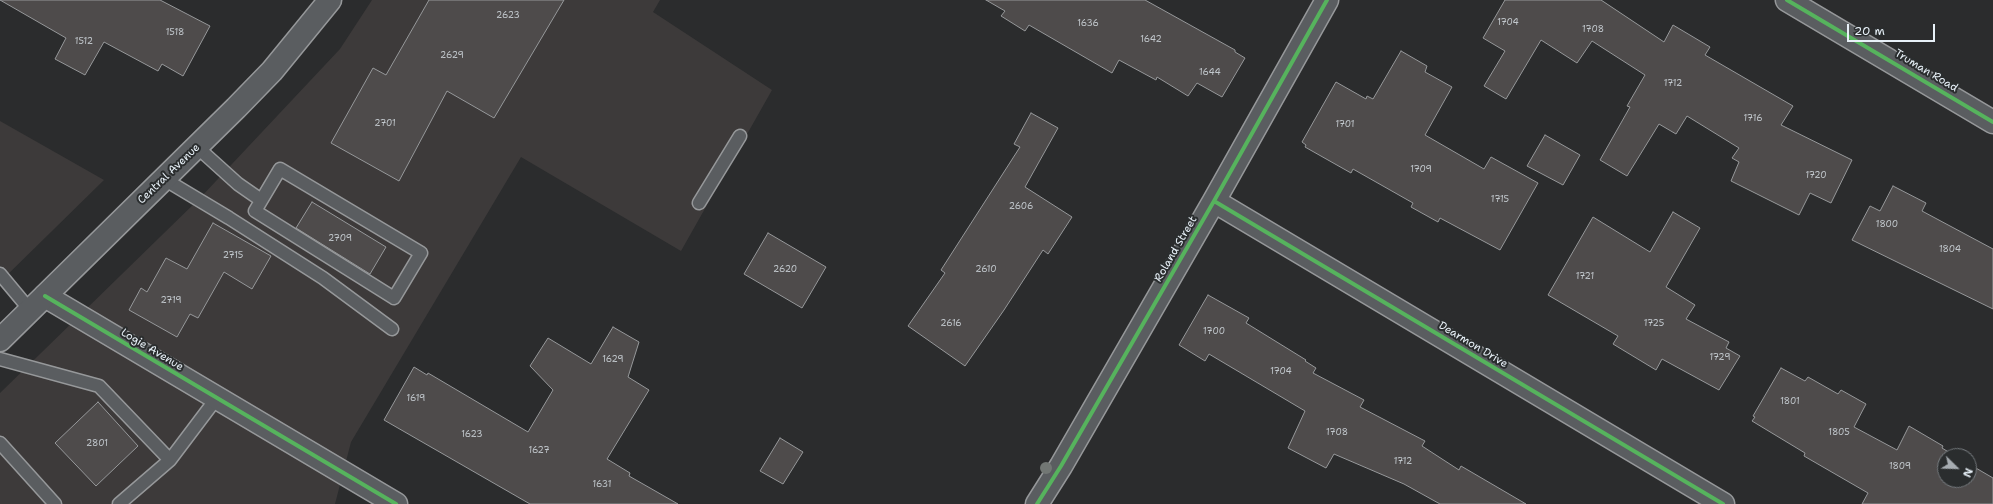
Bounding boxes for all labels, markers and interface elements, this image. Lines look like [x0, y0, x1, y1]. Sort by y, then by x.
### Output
house number: 2623 [496, 11, 520, 21]
scale bar [1849, 16, 1937, 42]
house number: 1704 [1497, 18, 1519, 28]
house number: 1636 [1077, 19, 1099, 29]
text: 20 m [1854, 23, 1885, 39]
house number: 1708 [1582, 25, 1604, 35]
house number: 1518 [166, 28, 184, 38]
house number: 1642 [1140, 35, 1162, 45]
house number: 1512 [75, 37, 93, 47]
street label: Truman Road [1892, 47, 1960, 95]
house number: 2629 [440, 51, 464, 61]
house number: 1644 [1199, 68, 1221, 78]
house number: 1712 [1664, 79, 1682, 89]
house number: 1716 [1744, 114, 1762, 124]
house number: 2701 [374, 119, 396, 129]
house number: 1701 [1335, 120, 1355, 130]
street label: Central Avenue [135, 141, 203, 207]
house number: 1709 [1410, 165, 1432, 175]
house number: 1720 [1805, 171, 1827, 181]
house number: 1715 [1491, 195, 1509, 205]
house number: 2606 [1009, 202, 1033, 212]
street label: Roland Street [1152, 214, 1200, 284]
house number: 1800 [1876, 220, 1898, 230]
house number: 2709 [328, 234, 352, 244]
house number: 1804 [1939, 245, 1961, 255]
house number: 2715 [223, 251, 243, 261]
house number: 2620 [773, 265, 797, 275]
house number: 2610 [975, 265, 997, 275]
house number: 1721 [1576, 272, 1594, 282]
house number: 2719 [160, 296, 182, 306]
house number: 2616 [940, 319, 962, 329]
street label: Dearmon Drive [1436, 319, 1510, 371]
house number: 1725 [1644, 319, 1664, 329]
street label: Logie Avenue [118, 326, 186, 374]
house number: 1700 [1203, 327, 1225, 337]
house number: 1729 [1710, 353, 1730, 363]
house number: 1629 [602, 355, 624, 365]
house number: 1704 [1270, 367, 1292, 377]
house number: 1619 [407, 394, 425, 404]
house number: 1801 [1780, 397, 1800, 407]
house number: 1708 [1326, 428, 1348, 438]
house number: 1805 [1828, 428, 1850, 438]
house number: 1623 [461, 430, 483, 440]
house number: 2801 [86, 439, 108, 449]
house number: 1627 [528, 446, 550, 456]
north arrow [1937, 448, 1977, 488]
house number: 1712 [1394, 457, 1412, 467]
house number: 1809 [1889, 462, 1911, 472]
text: N [1959, 466, 1976, 479]
house number: 1631 [593, 480, 611, 490]

